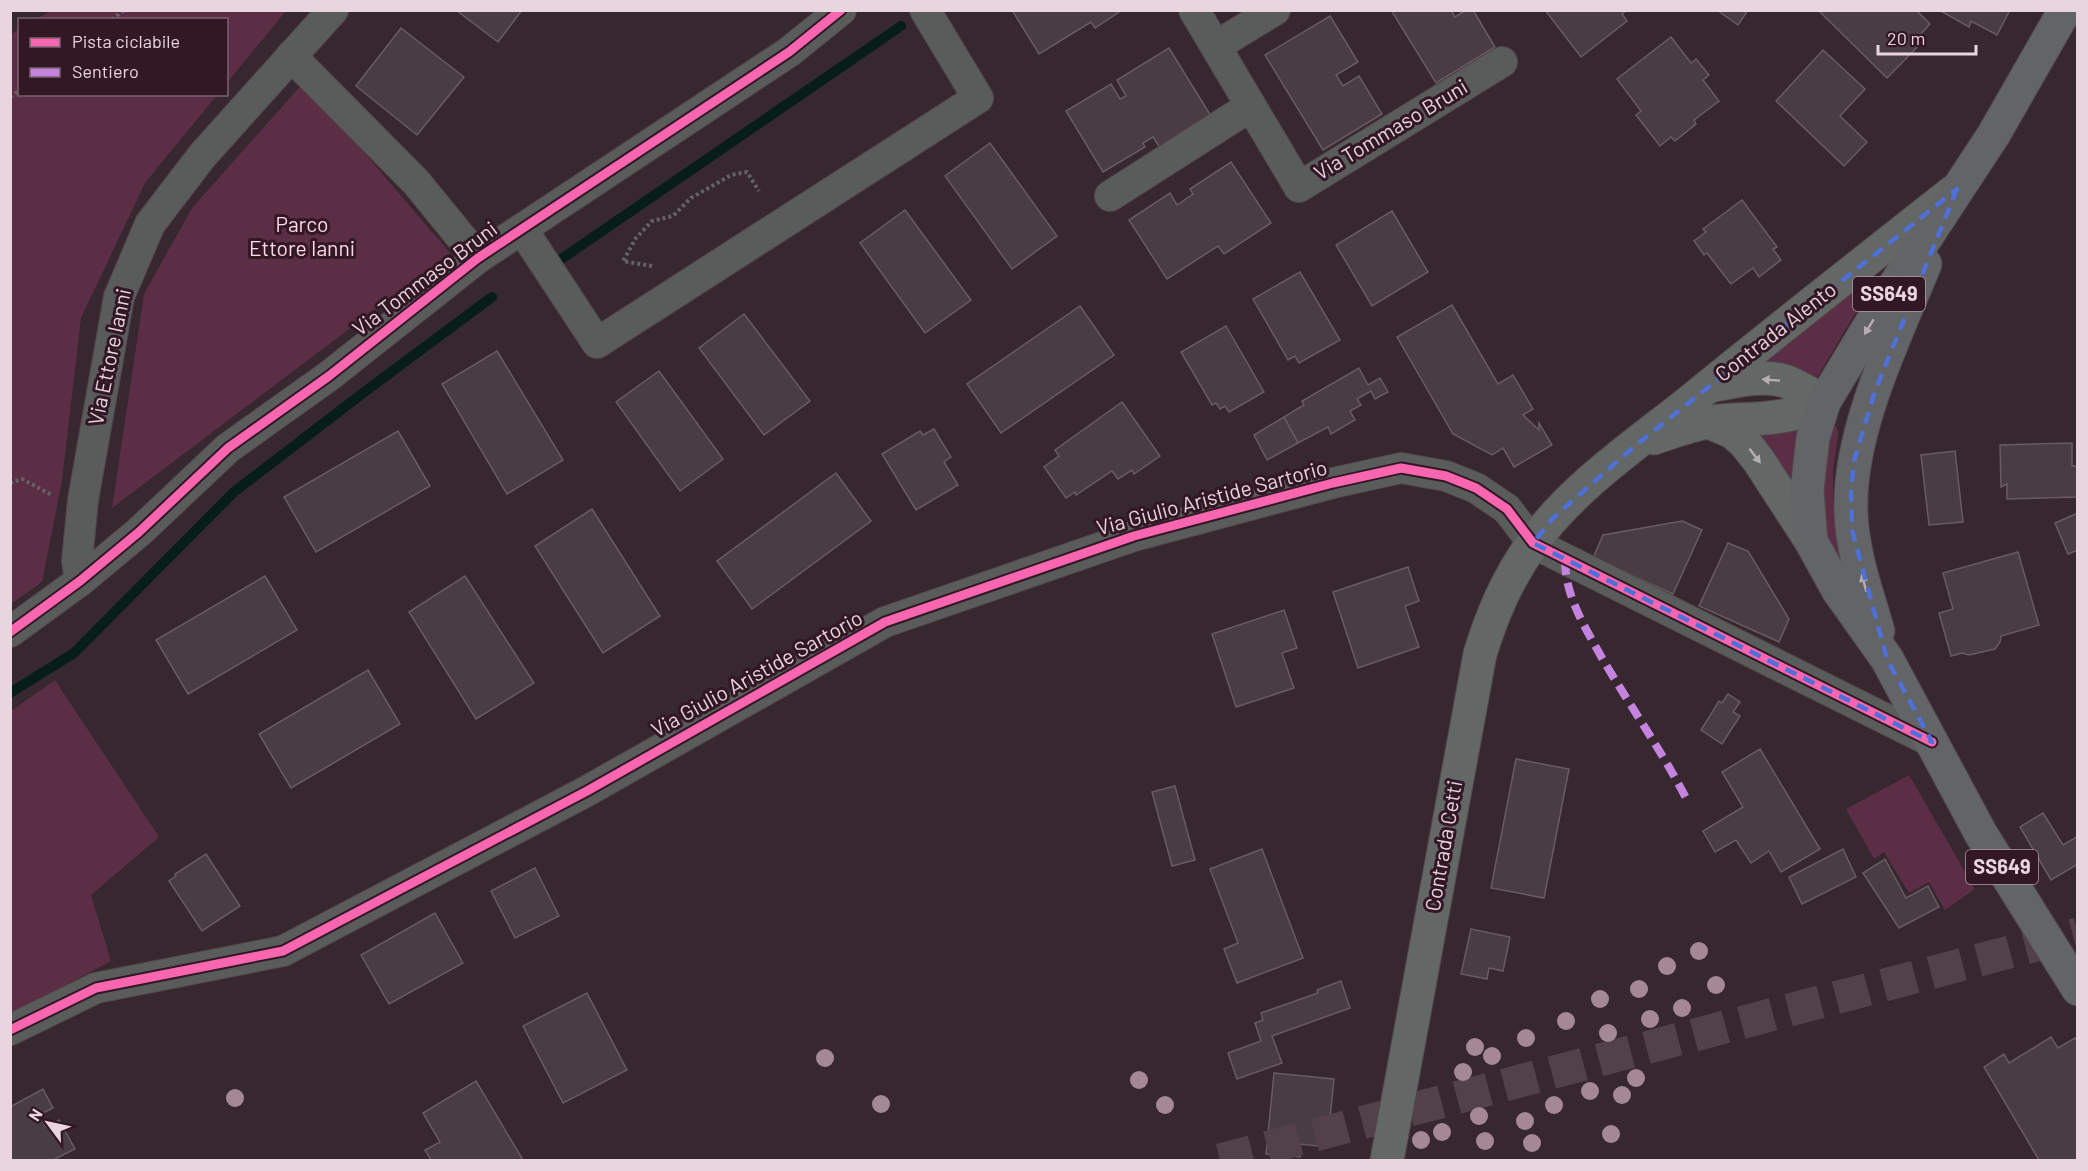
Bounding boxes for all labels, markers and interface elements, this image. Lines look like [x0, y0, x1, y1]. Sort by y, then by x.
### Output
legend [18, 18, 228, 96]
scale bar [1878, 18, 1976, 56]
text: 20 m [1887, 27, 1925, 49]
text: Pista ciclabile [72, 30, 180, 52]
text: Sentiero [72, 60, 139, 82]
street label: Via Tommaso Bruni [1309, 73, 1471, 184]
park label: Parco Ettore Ianni [249, 211, 355, 260]
street label: Via Tommaso Bruni [347, 215, 501, 340]
street label: Contrada Alento [1710, 276, 1841, 386]
road number: SS649 [1853, 277, 1925, 311]
street label: Via Ettore Ianni [82, 286, 135, 427]
one-way arrow [1864, 319, 1874, 336]
one-way arrow [1761, 375, 1780, 385]
one-way arrow [1749, 448, 1761, 464]
street label: Via Giulio Aristide Sartorio [1094, 454, 1330, 539]
one-way arrow [1859, 574, 1868, 592]
street label: Via Giulio Aristide Sartorio [646, 604, 866, 741]
street label: Contrada Cetti [1419, 778, 1466, 913]
road number: SS649 [1966, 850, 2038, 884]
north arrow [18, 1093, 78, 1153]
text: N [24, 1105, 46, 1124]

